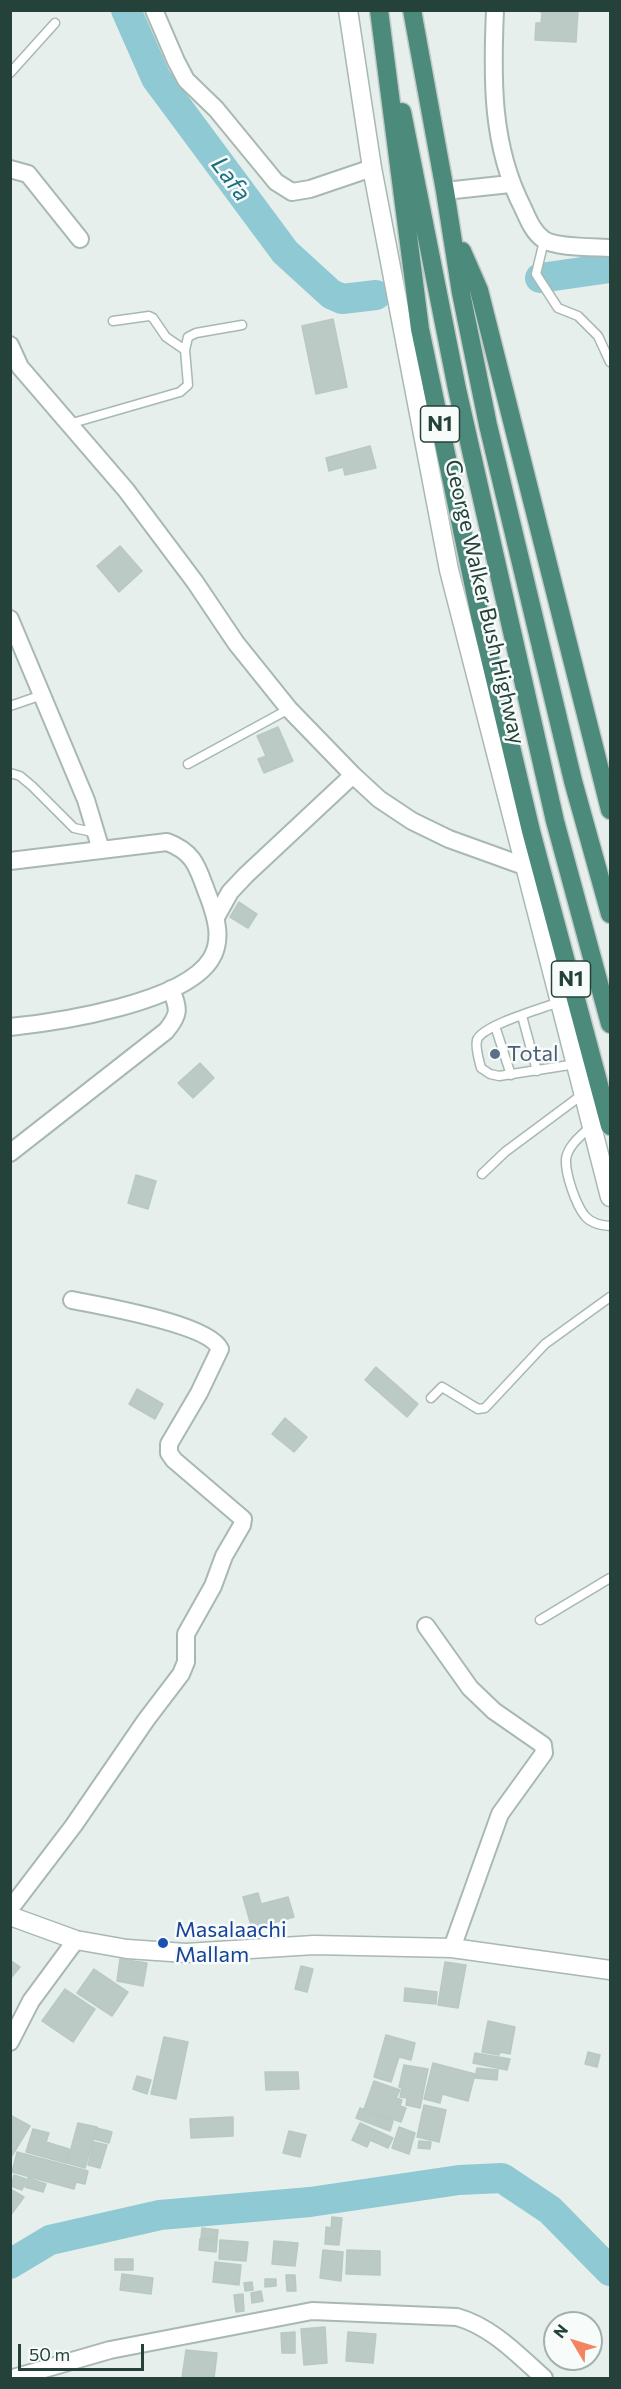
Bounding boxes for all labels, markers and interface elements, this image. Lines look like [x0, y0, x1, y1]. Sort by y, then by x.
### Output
water label: Lafa [205, 151, 257, 207]
road number: N1 [420, 406, 460, 442]
street label: George Walker Bush Highway [439, 457, 531, 747]
road number: N1 [552, 961, 590, 997]
place label: Total [507, 1041, 559, 1067]
marker: Total [488, 1047, 502, 1061]
place label: Masalaachi Mallam [175, 1917, 287, 1969]
marker: Masalaachi Mallam [156, 1936, 170, 1950]
north arrow [543, 2311, 603, 2371]
text: N [549, 2320, 571, 2341]
scale bar [21, 2332, 147, 2370]
text: 50 m [29, 2343, 70, 2365]

